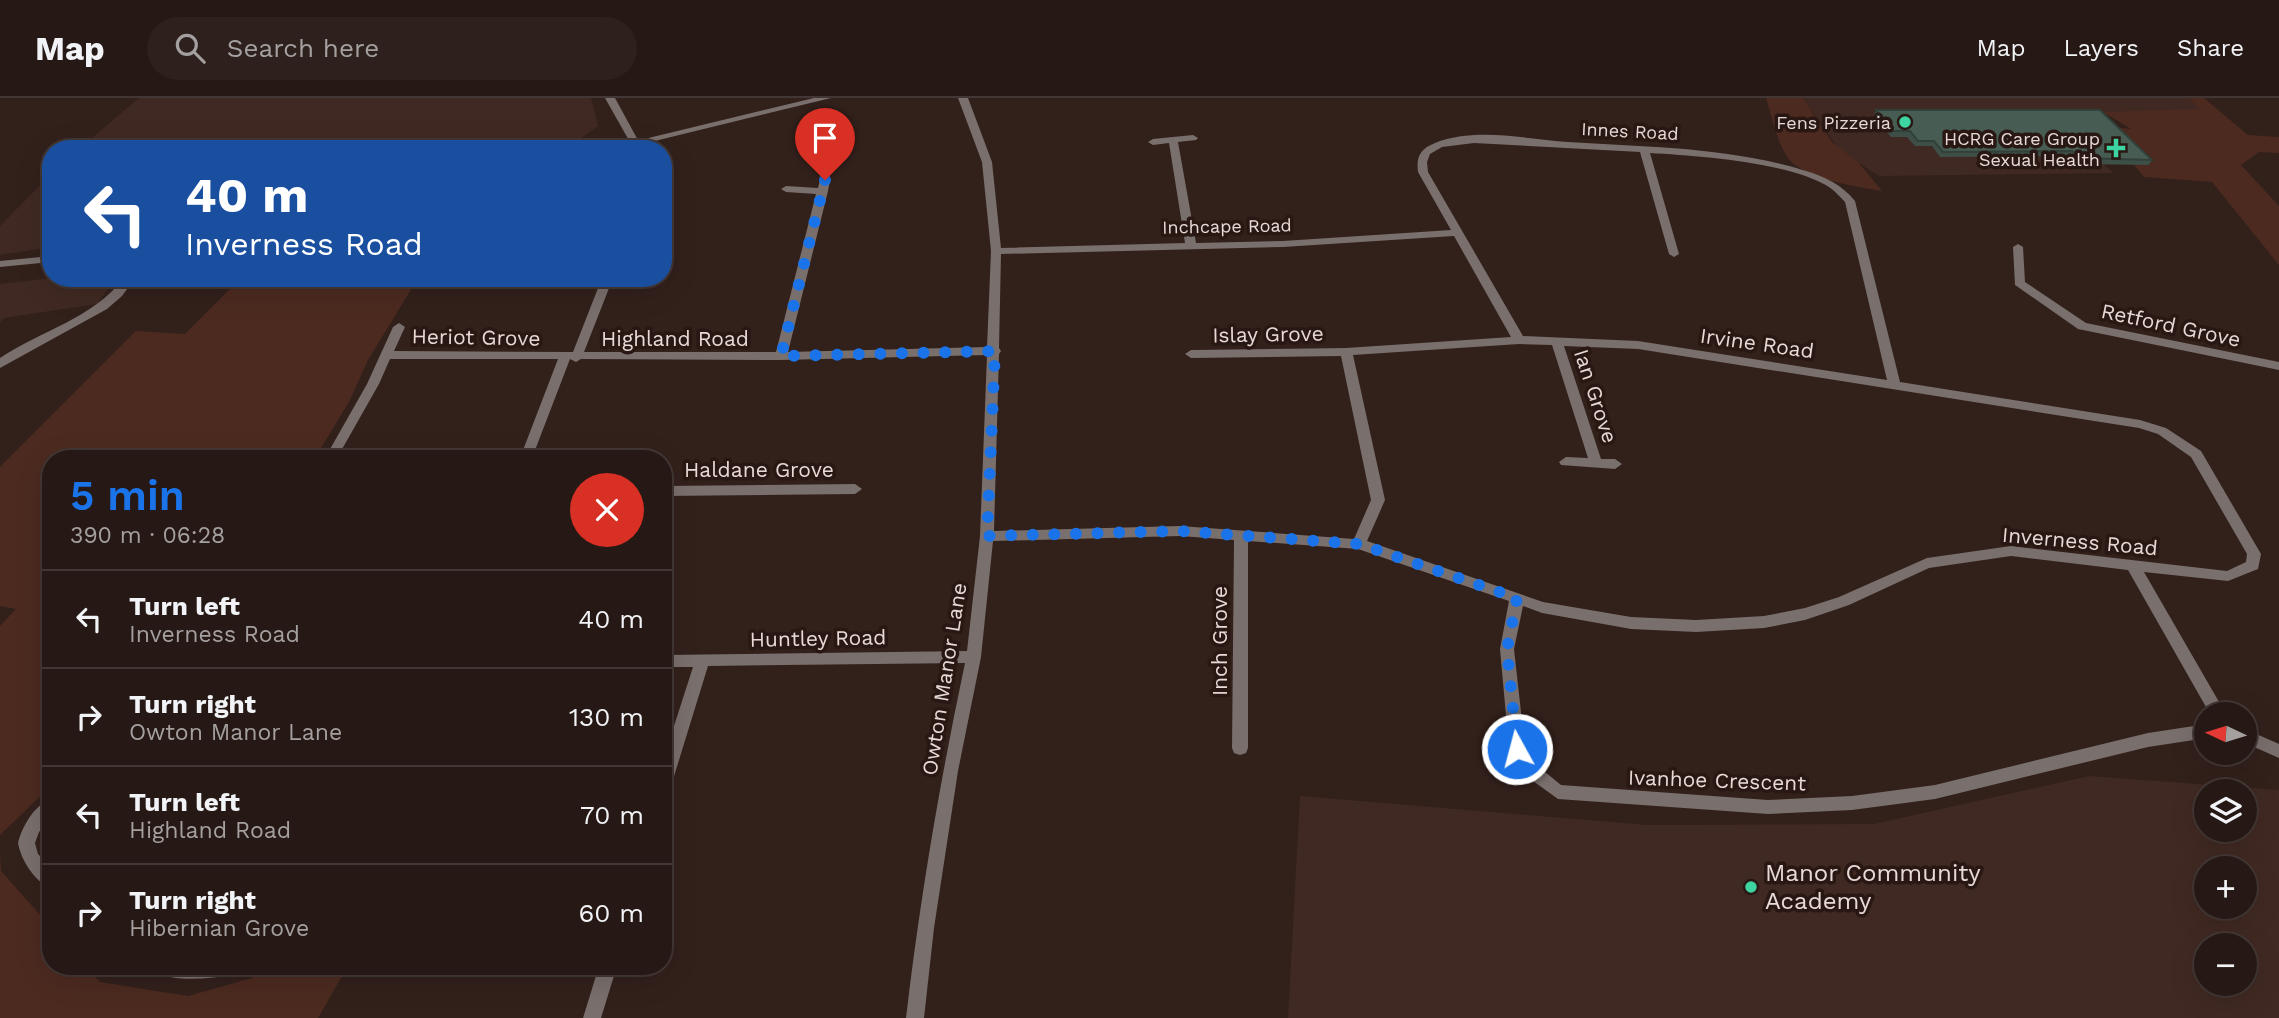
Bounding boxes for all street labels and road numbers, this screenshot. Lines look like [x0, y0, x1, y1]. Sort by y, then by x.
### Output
street label: Innes Road [1581, 118, 1679, 144]
street label: Inchcape Road [1162, 214, 1292, 238]
street label: Retford Grove [2099, 298, 2243, 352]
street label: Islay Grove [1212, 321, 1324, 347]
street label: Heriot Grove [411, 323, 541, 351]
street label: Irvine Road [1698, 323, 1816, 363]
street label: Highland Road [601, 326, 749, 351]
street label: Ian Grove [1569, 346, 1623, 446]
street label: Haldane Grove [684, 457, 834, 482]
street label: Inverness Road [2001, 522, 2159, 560]
street label: Owton Manor Lane [916, 581, 972, 777]
street label: Inch Grove [1207, 586, 1232, 696]
street label: Huntley Road [749, 624, 887, 652]
street label: Ivanhoe Crescent [1628, 764, 1807, 796]

